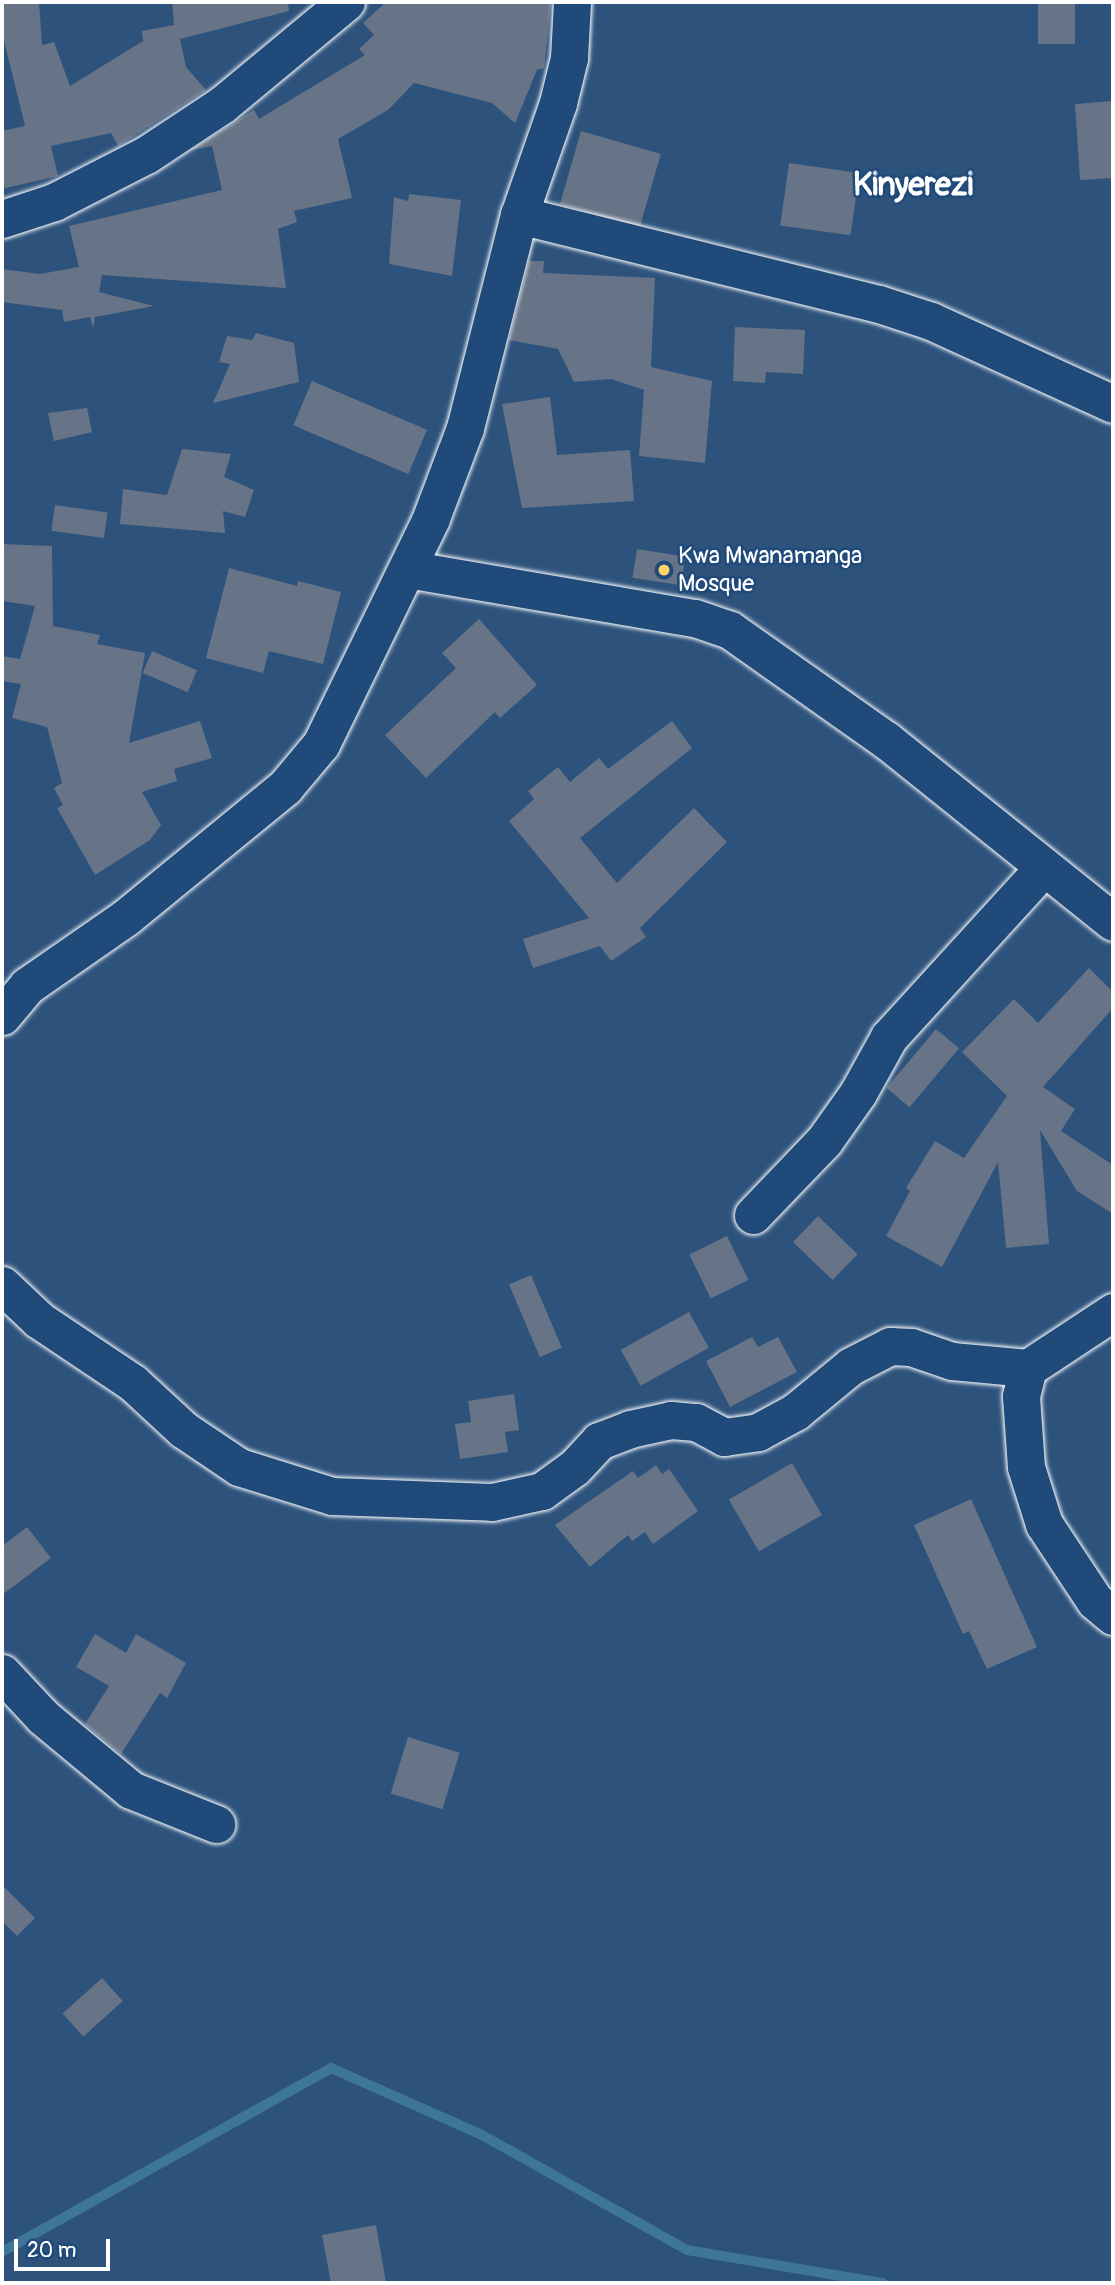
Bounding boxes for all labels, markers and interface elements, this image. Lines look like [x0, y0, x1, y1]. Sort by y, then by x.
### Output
district label: Kinyerezi [853, 166, 973, 204]
place label: Kwa Mwanamanga Mosque [678, 542, 862, 598]
marker: Kwa Mwanamanga Mosque [656, 562, 672, 578]
scale bar [18, 2226, 114, 2270]
text: 20 m [27, 2237, 76, 2264]

